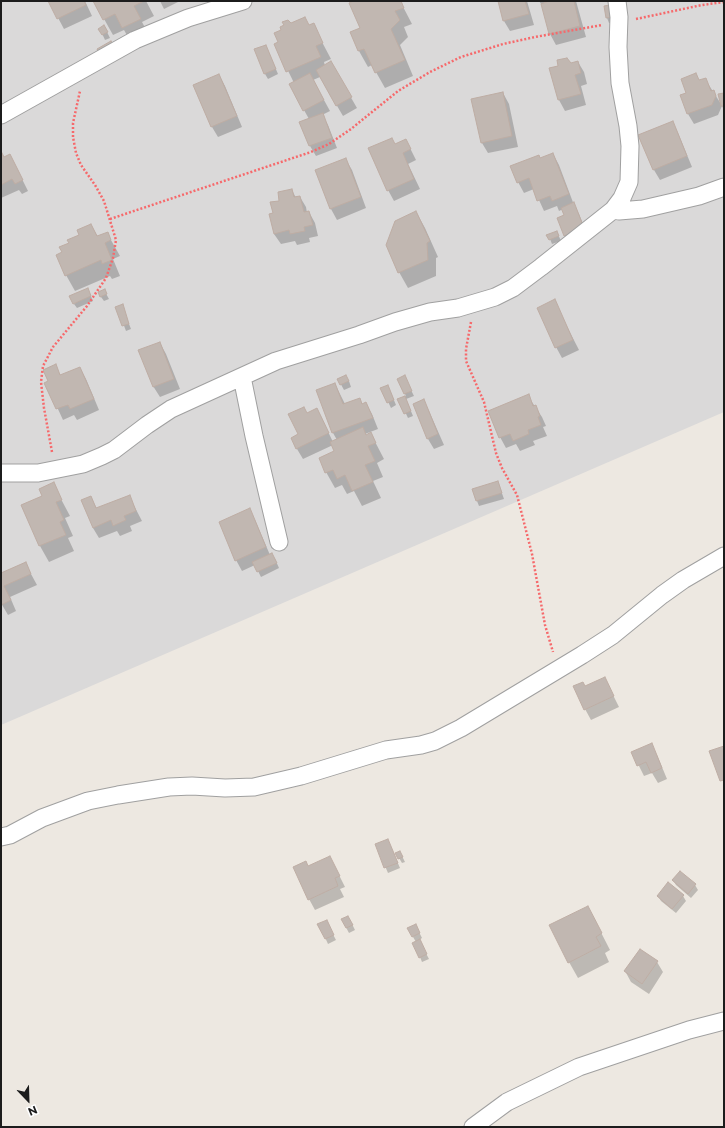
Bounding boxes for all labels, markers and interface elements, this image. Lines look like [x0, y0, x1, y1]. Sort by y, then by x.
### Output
north arrow [8, 1080, 48, 1120]
text: N [26, 1103, 40, 1119]

